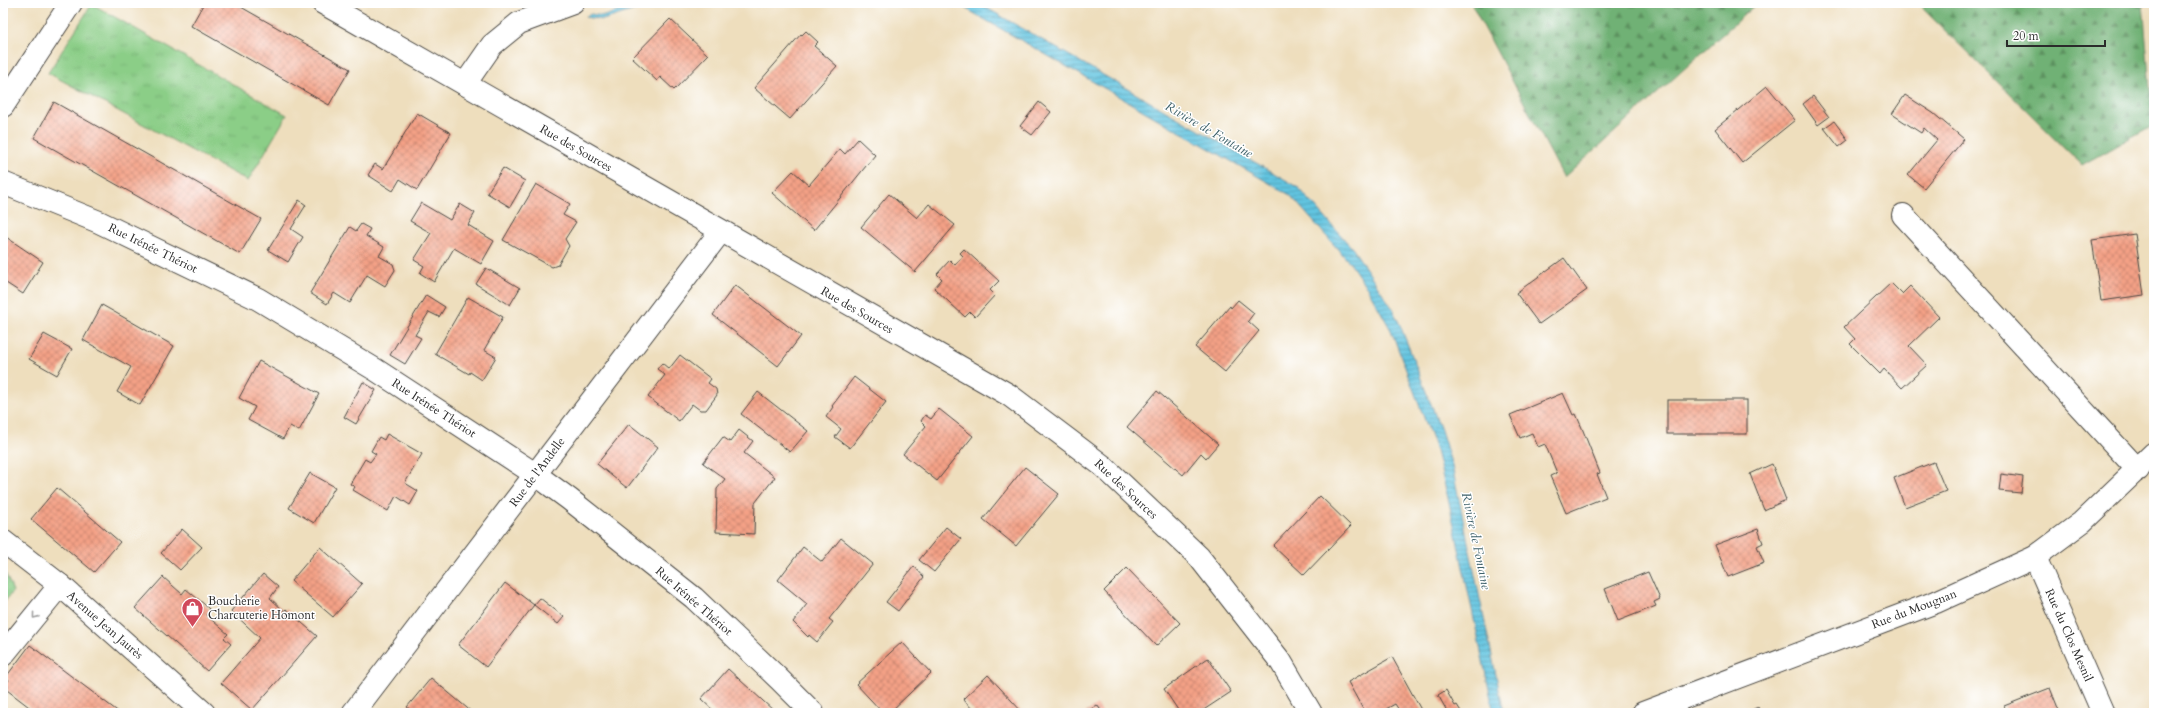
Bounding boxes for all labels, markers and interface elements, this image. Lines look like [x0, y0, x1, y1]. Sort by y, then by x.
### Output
scale bar [2007, 22, 2105, 48]
text: 20 m [2013, 28, 2040, 44]
water label: Rivière de Fontaine [1162, 98, 1257, 163]
street label: Rue des Sources [537, 121, 615, 175]
street label: Rue Irénée Thériot [106, 219, 200, 277]
street label: Rue des Sources [818, 283, 896, 337]
street label: Rue Irénée Thériot [389, 375, 479, 441]
street label: Rue de l'Andelle [506, 434, 568, 510]
street label: Rue des Sources [1091, 456, 1161, 522]
water label: Rivière de Fontaine [1457, 491, 1495, 592]
street label: Rue Irénée Thériot [652, 563, 736, 639]
street label: Rue du Mougnan [1869, 585, 1959, 633]
street label: Rue du Clos Mesnil [2041, 586, 2097, 684]
street label: Avenue Jean Jaurès [63, 587, 147, 663]
place label: Boucherie Charcuterie Homont [208, 593, 315, 623]
shop icon: Boucherie Charcuterie Homont [180, 595, 206, 628]
one-way arrow [32, 611, 39, 618]

